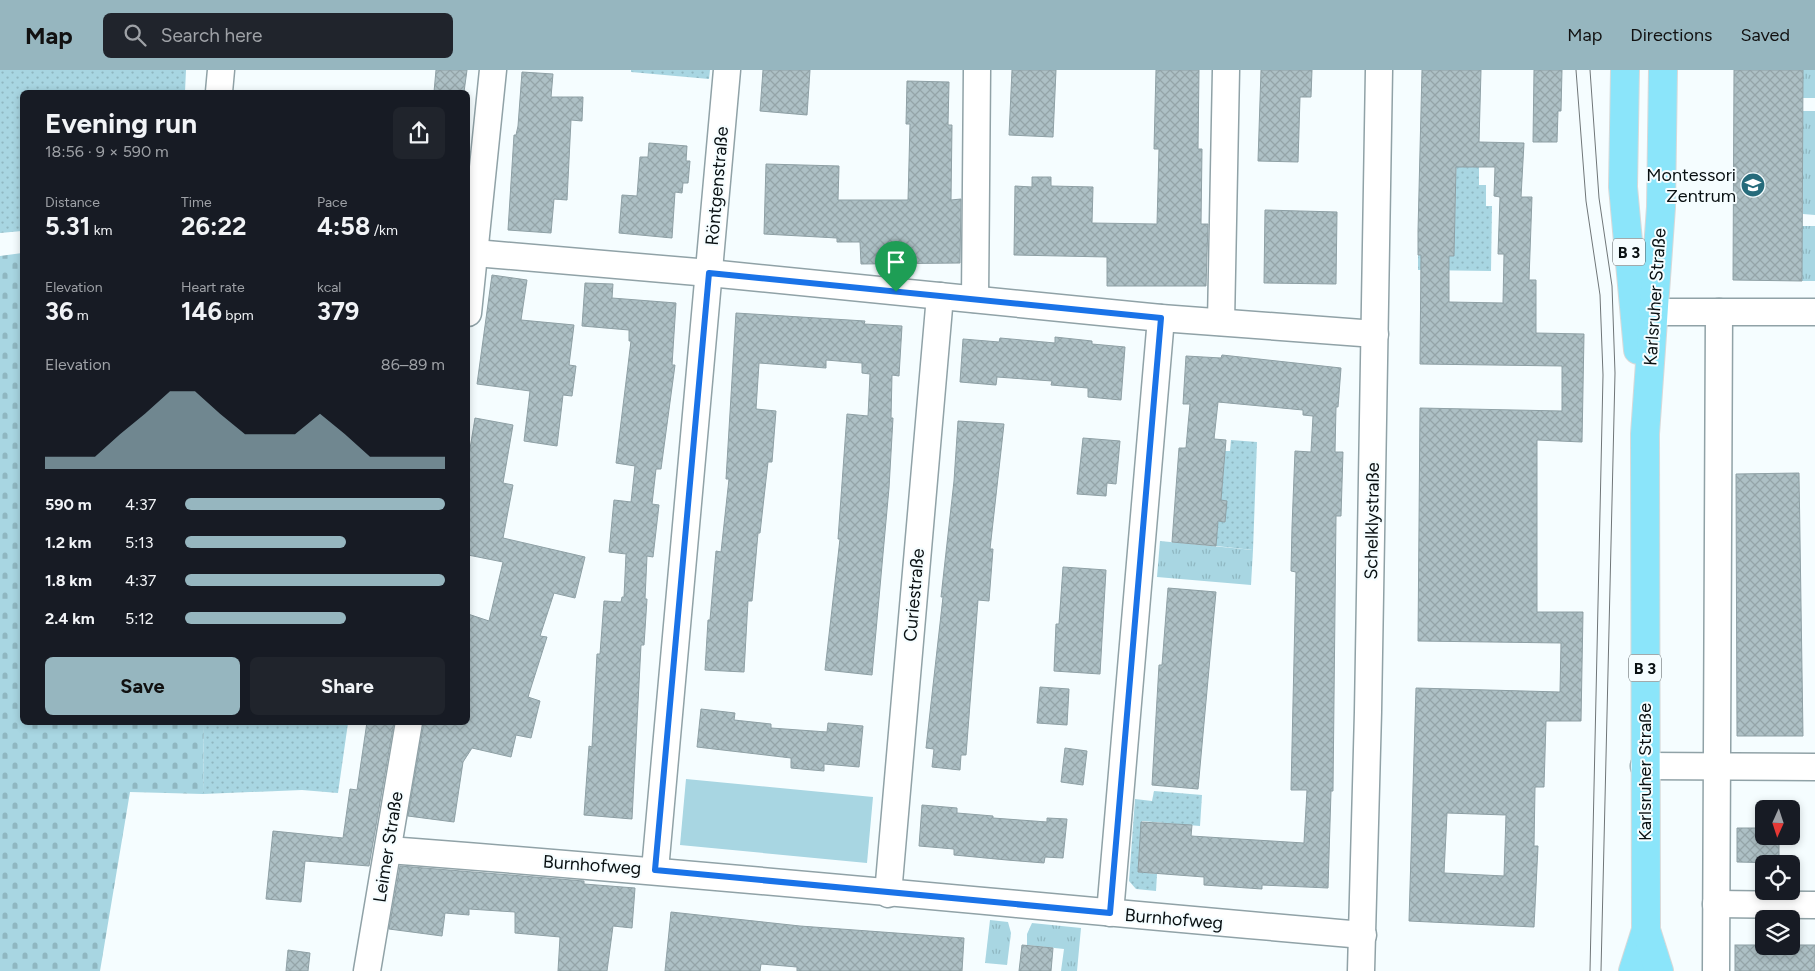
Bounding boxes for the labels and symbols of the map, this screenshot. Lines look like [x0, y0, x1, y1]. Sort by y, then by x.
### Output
street label: Röntgenstraße [701, 125, 733, 246]
place label: Montessori Zentrum [1646, 164, 1736, 207]
school or university icon: Montessori Zentrum [1740, 172, 1766, 198]
street label: Karlsruher Straße [1639, 227, 1671, 367]
road number: B 3 [1613, 238, 1645, 266]
pin [875, 241, 917, 292]
street label: Schelklystraße [1360, 462, 1384, 580]
street label: Curiestraße [899, 547, 929, 643]
road number: B 3 [1629, 654, 1661, 682]
street label: Karlsruher Straße [1634, 703, 1656, 841]
street label: Leimer Straße [368, 790, 408, 904]
north arrow [1755, 800, 1800, 845]
street label: Burnhofweg [542, 851, 642, 879]
street label: Burnhofweg [1124, 904, 1224, 934]

